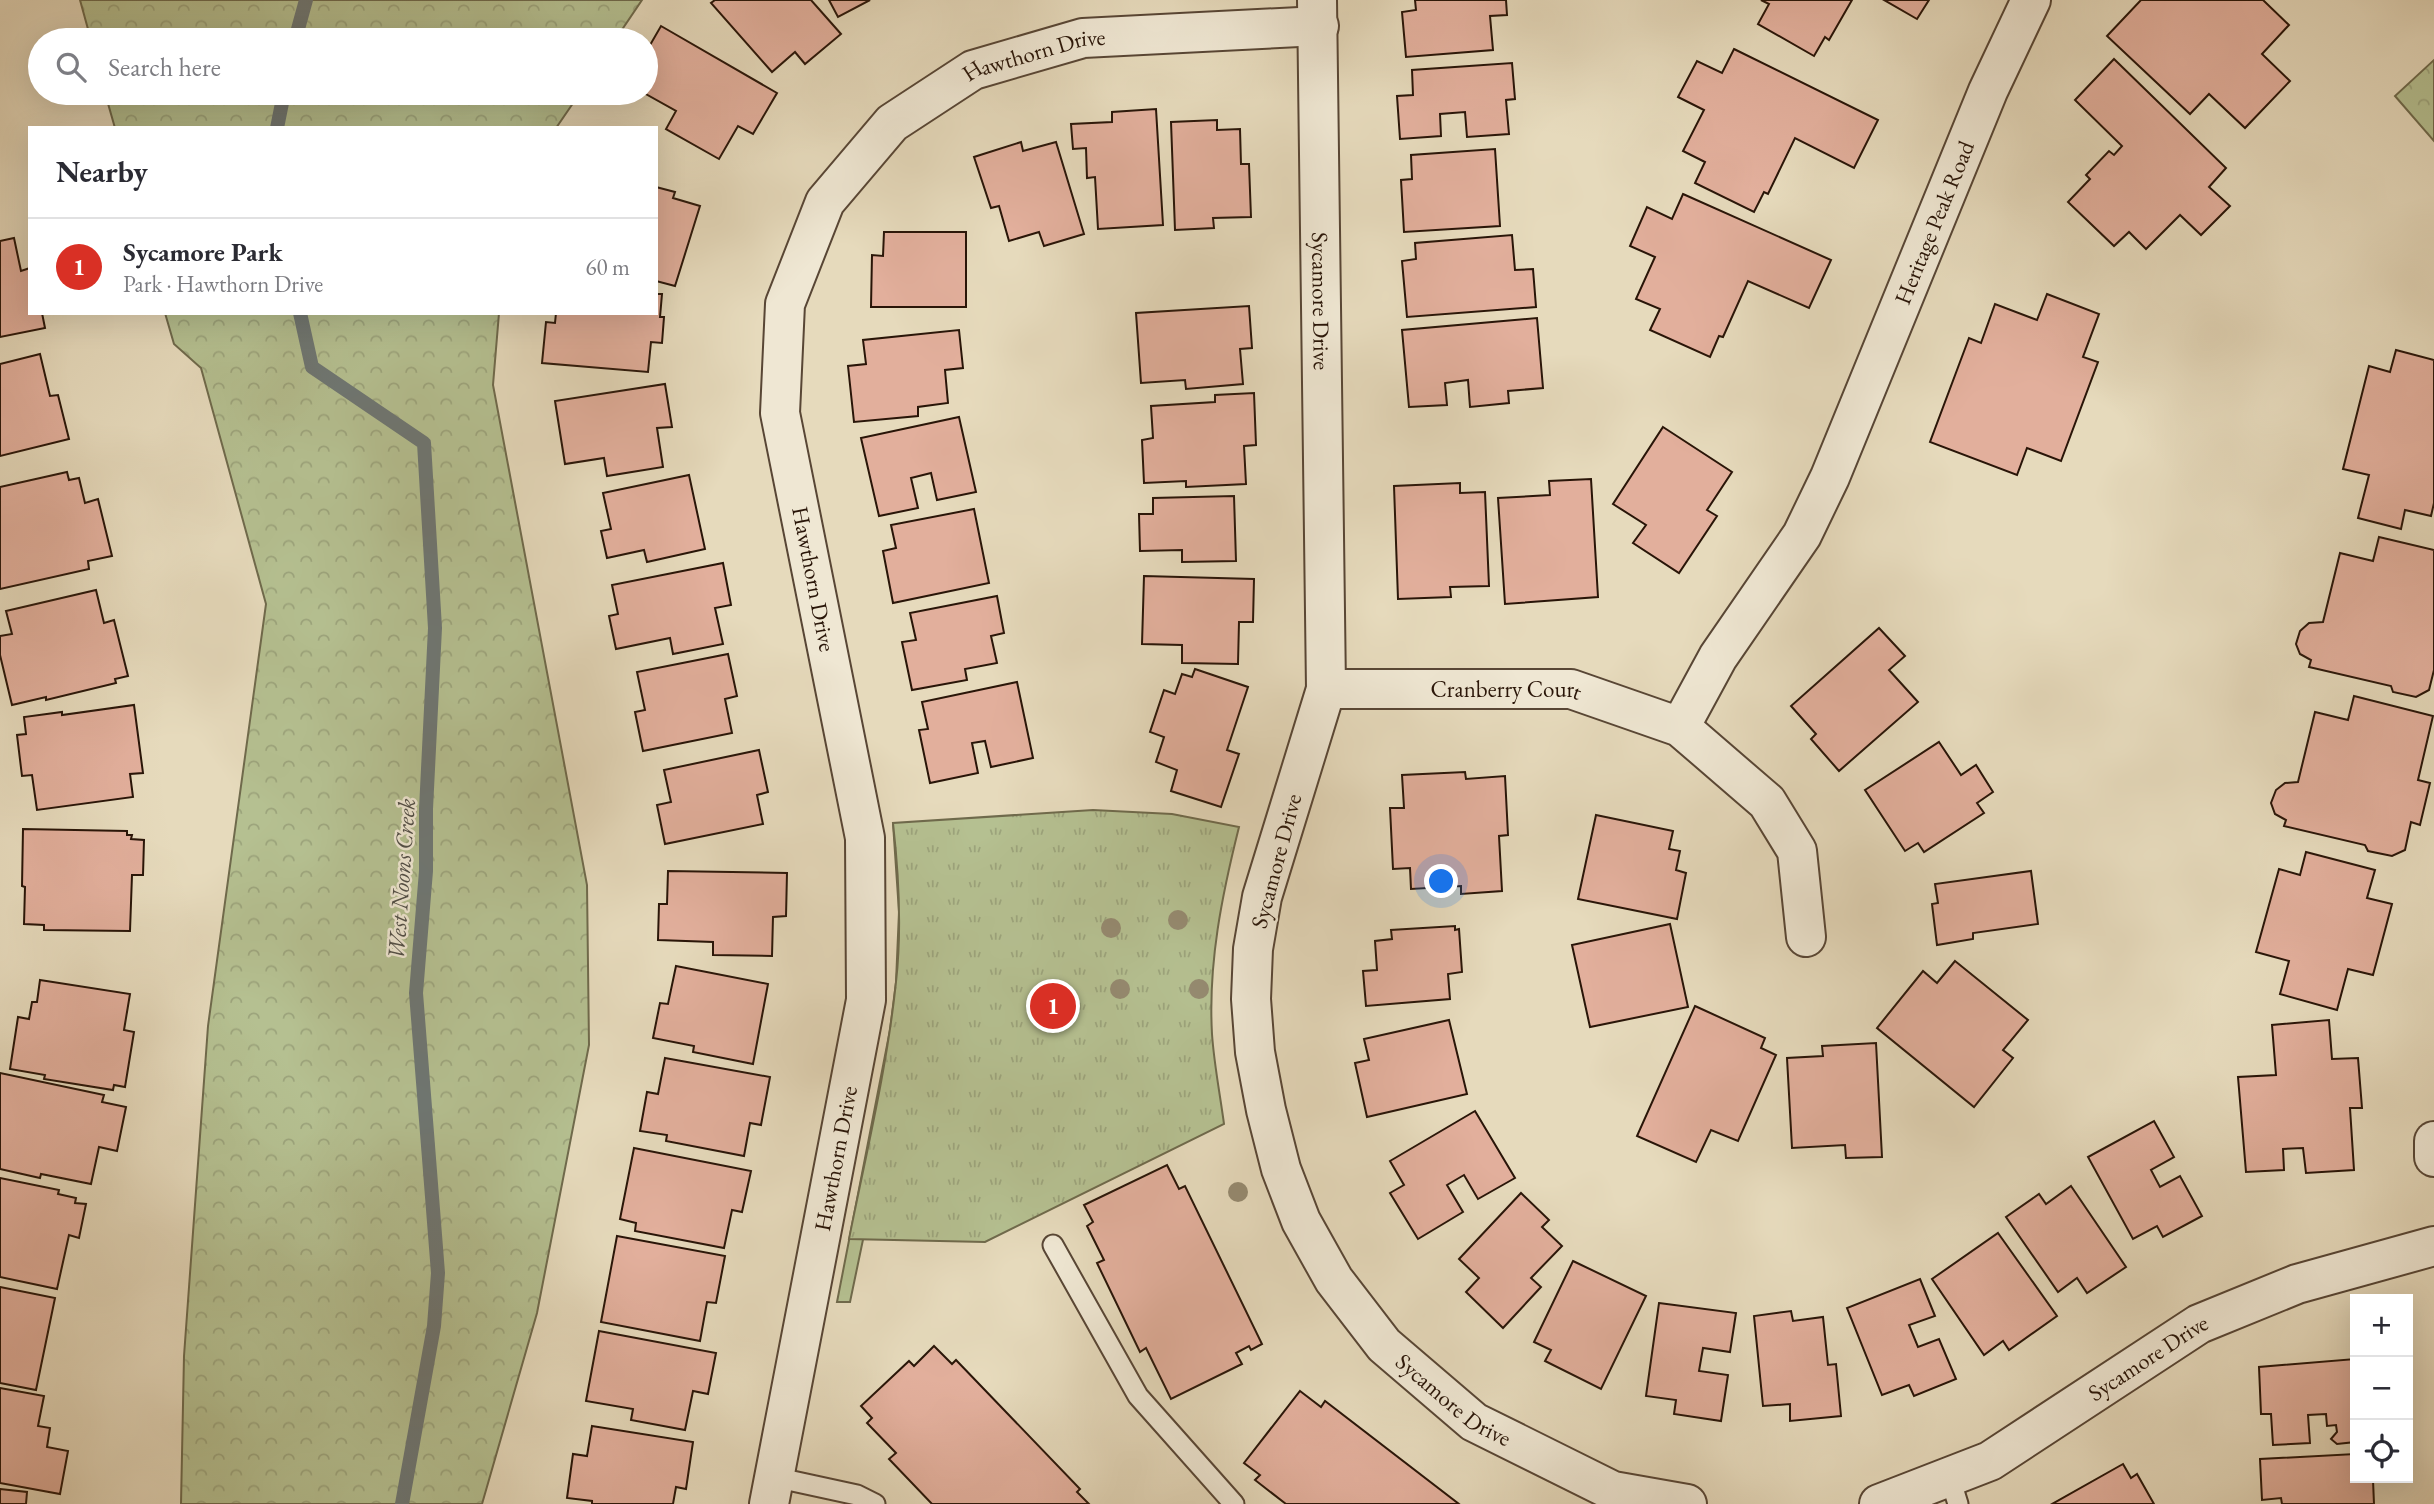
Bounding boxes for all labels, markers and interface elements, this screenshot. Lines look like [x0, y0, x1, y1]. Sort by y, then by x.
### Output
street label: Hawthorn Drive [956, 22, 1106, 88]
search box [28, 28, 658, 105]
icon: search [52, 48, 90, 86]
text: Search here [108, 50, 221, 84]
street label: Heritage Peak Road [1887, 136, 1981, 309]
text: Nearby [56, 152, 148, 191]
street label: Sycamore Drive [1305, 232, 1337, 370]
text: Sycamore Park [123, 235, 283, 269]
text: 1 [73, 252, 85, 282]
text: 60 m [585, 252, 630, 282]
text: Park · Hawthorn Drive [123, 269, 323, 299]
street label: Hawthorn Drive [785, 504, 843, 654]
street label: Cranberry Court [1430, 674, 1587, 707]
street label: Sycamore Drive [1244, 790, 1308, 932]
water label: West Noons Creek [380, 797, 422, 961]
your location [1424, 864, 1458, 898]
pin: 1 [1030, 980, 1076, 1032]
street label: Hawthorn Drive [807, 1083, 864, 1233]
map controls [2350, 1294, 2413, 1483]
button: + [2350, 1294, 2413, 1357]
street label: Sycamore Drive [2082, 1307, 2212, 1408]
street label: Sycamore Drive [1389, 1347, 1516, 1453]
button: − [2350, 1357, 2413, 1420]
button: locate [2350, 1420, 2413, 1483]

